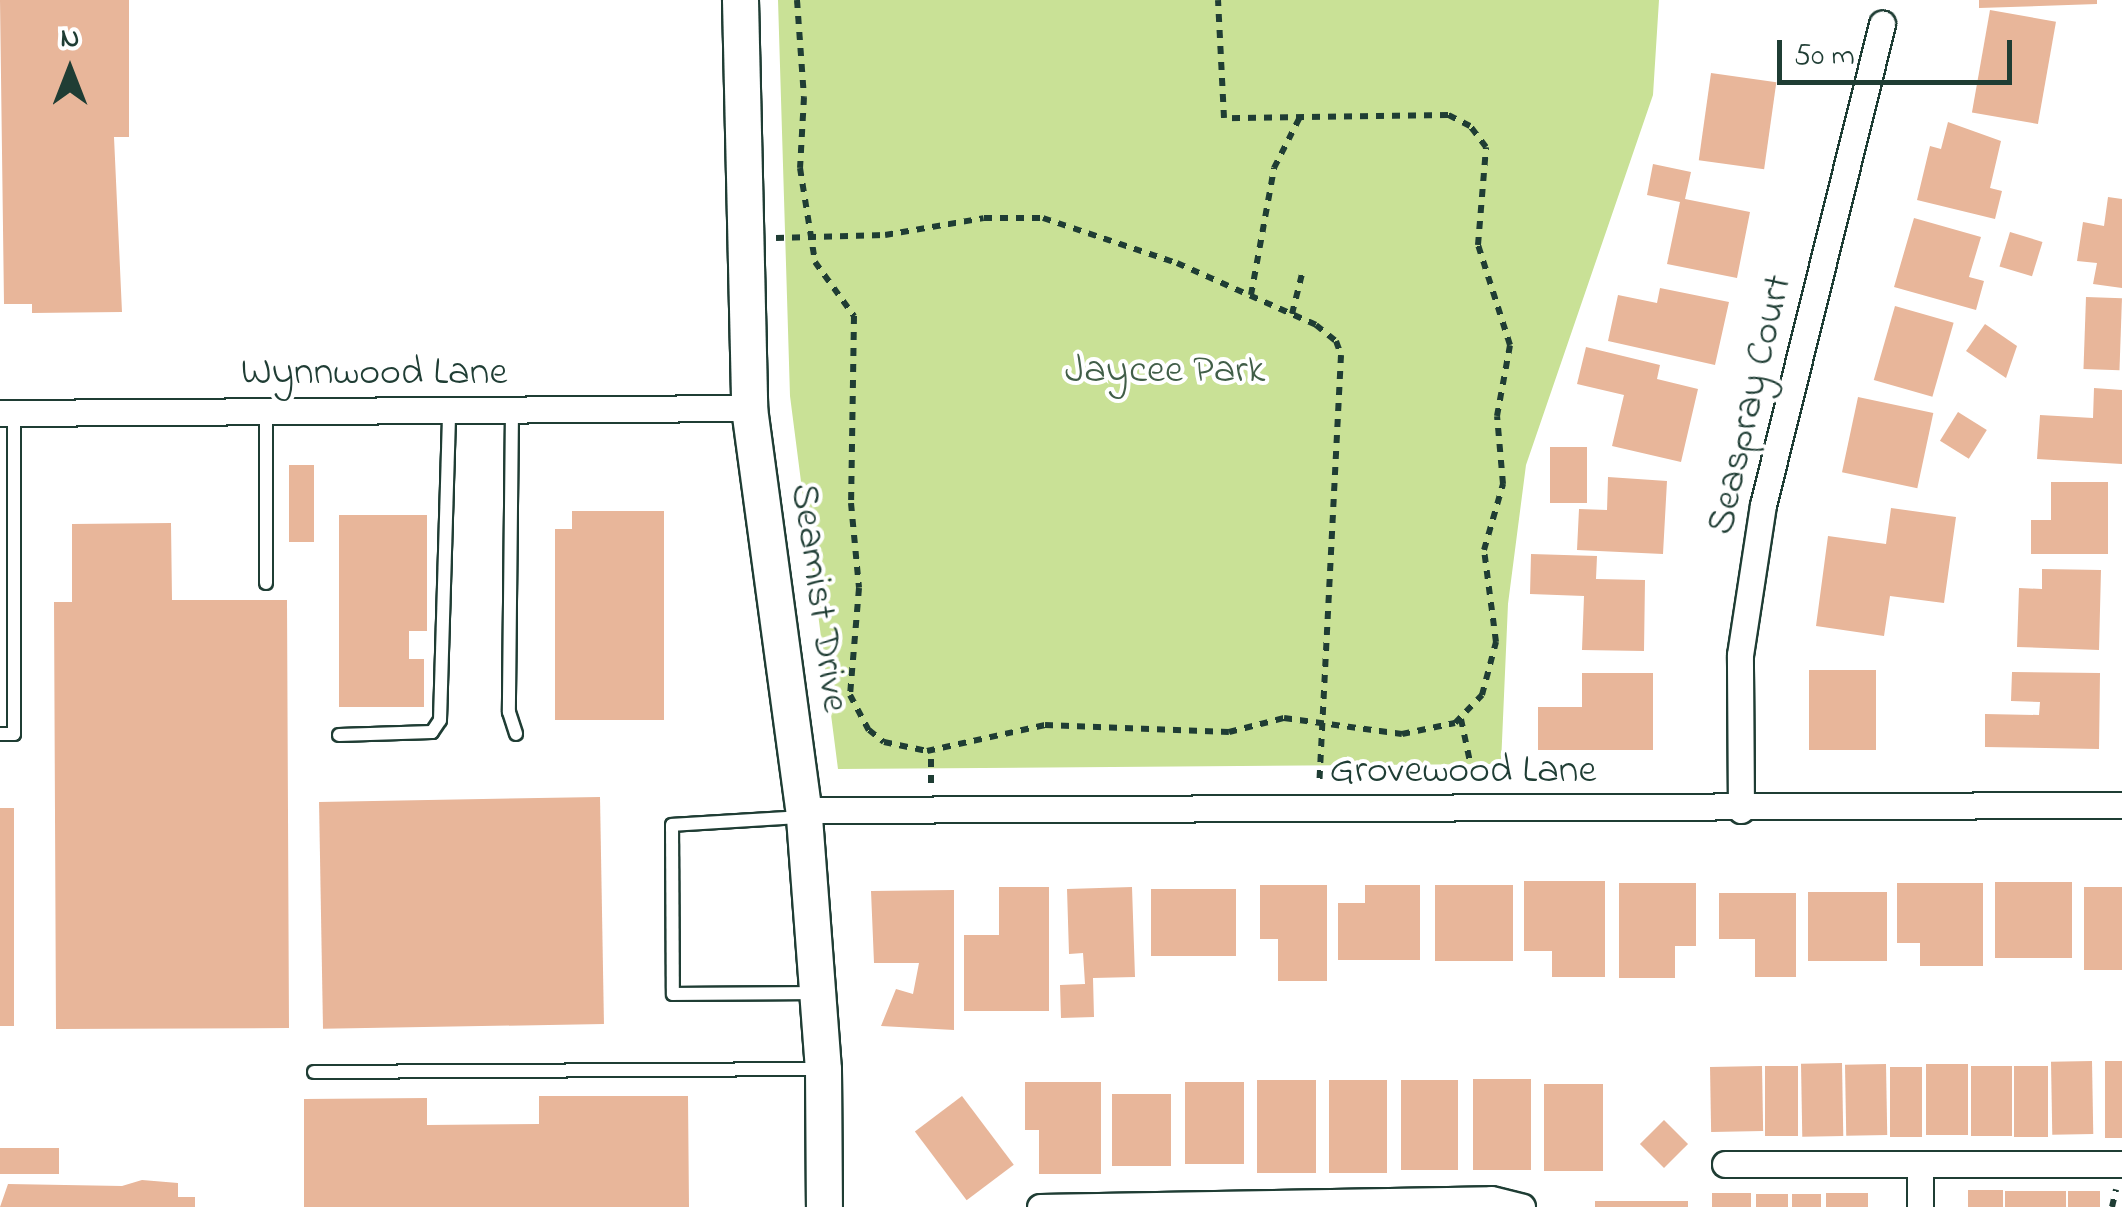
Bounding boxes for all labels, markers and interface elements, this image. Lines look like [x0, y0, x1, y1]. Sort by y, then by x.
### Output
text: N [61, 19, 79, 60]
north arrow [20, 20, 120, 120]
scale bar [1782, 20, 2017, 82]
text: 50 m [1794, 35, 1855, 79]
street label: Seaspray Court [1698, 271, 1804, 539]
park label: Jaycee Park [1065, 348, 1265, 396]
street label: Wynnwood Lane [241, 350, 507, 398]
street label: Seamist Drive [778, 480, 858, 716]
street label: Grovewood Lane [1330, 748, 1596, 796]

